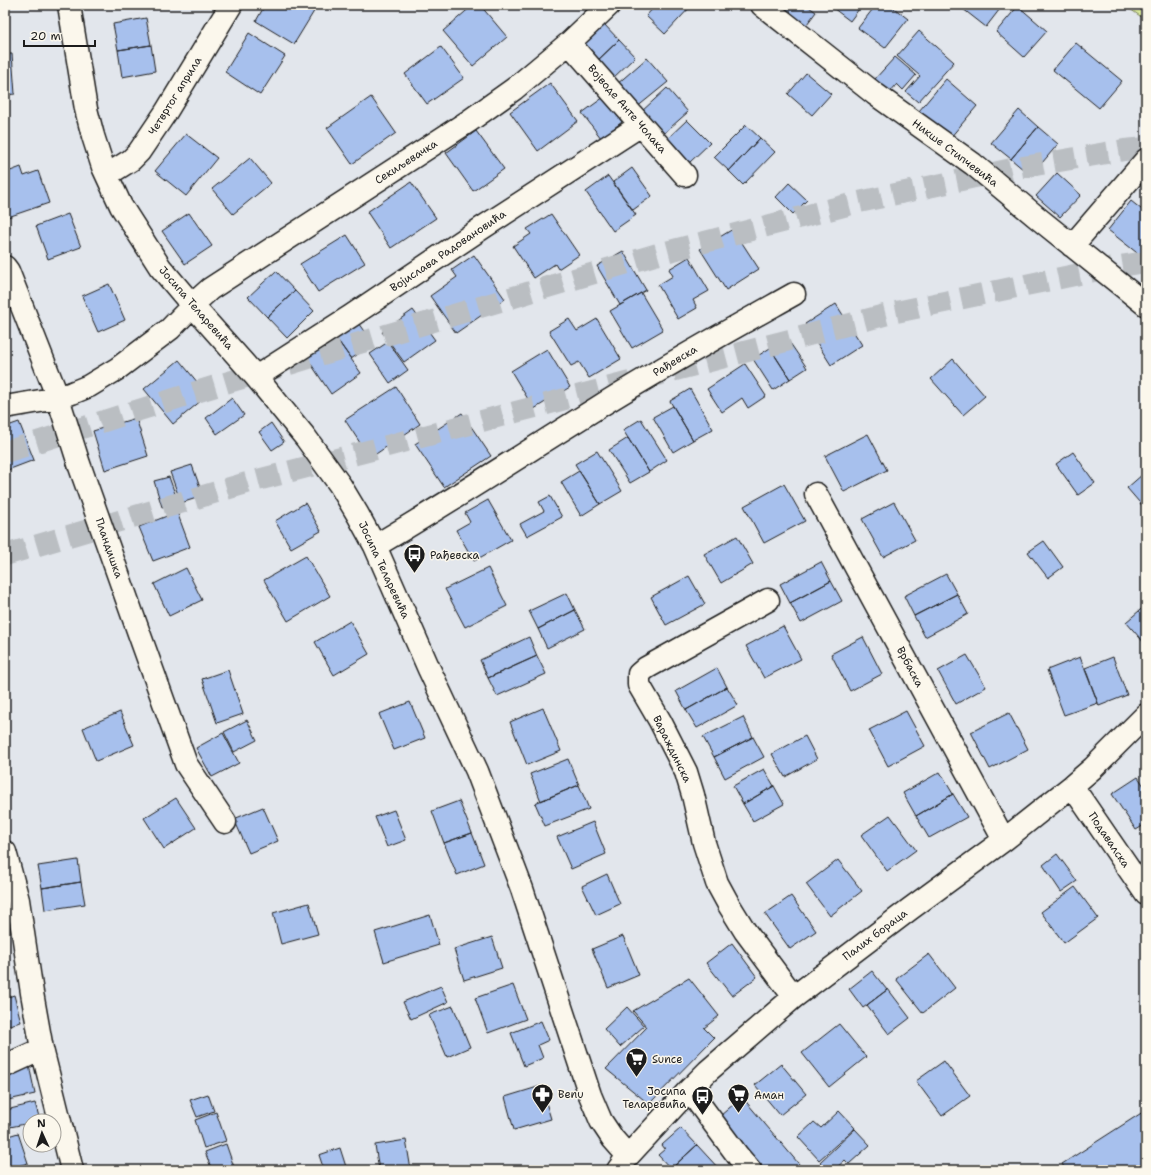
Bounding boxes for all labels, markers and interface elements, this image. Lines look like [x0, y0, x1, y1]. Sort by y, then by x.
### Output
scale bar [24, 22, 95, 48]
text: 20 m [30, 28, 61, 44]
street label: Четвртог априла [145, 54, 205, 138]
street label: Војводе Анте Чолака [584, 61, 670, 157]
street label: Никше Стипчевића [909, 116, 1001, 190]
street label: Секиљевачка [372, 136, 440, 188]
street label: Војислава Радовановића [387, 207, 509, 295]
street label: Јосипа Теларевића [156, 263, 237, 353]
street label: Рађевска [650, 342, 700, 380]
street label: Пландишка [92, 516, 126, 580]
street label: Јосипа Теларевића [355, 519, 413, 621]
bus stop icon: Рађевска [402, 542, 428, 575]
place label: Рађевска [430, 548, 479, 563]
street label: Врбаска [893, 644, 927, 690]
street label: Вараждинска [649, 713, 695, 785]
street label: Подавалска [1085, 809, 1133, 871]
street label: Палих бораца [840, 906, 910, 964]
supermarket icon: Sunce [624, 1046, 650, 1079]
place label: Sunce [652, 1052, 682, 1067]
pharmacy icon: Benu [529, 1081, 555, 1114]
supermarket icon: Аман [725, 1082, 751, 1115]
place label: Јосипа Теларевића [622, 1084, 686, 1112]
bus stop icon: Јосипа Теларевића [689, 1084, 715, 1117]
place label: Benu [558, 1087, 584, 1102]
place label: Аман [754, 1088, 784, 1103]
north arrow [22, 1113, 62, 1153]
text: N [37, 1116, 47, 1131]

